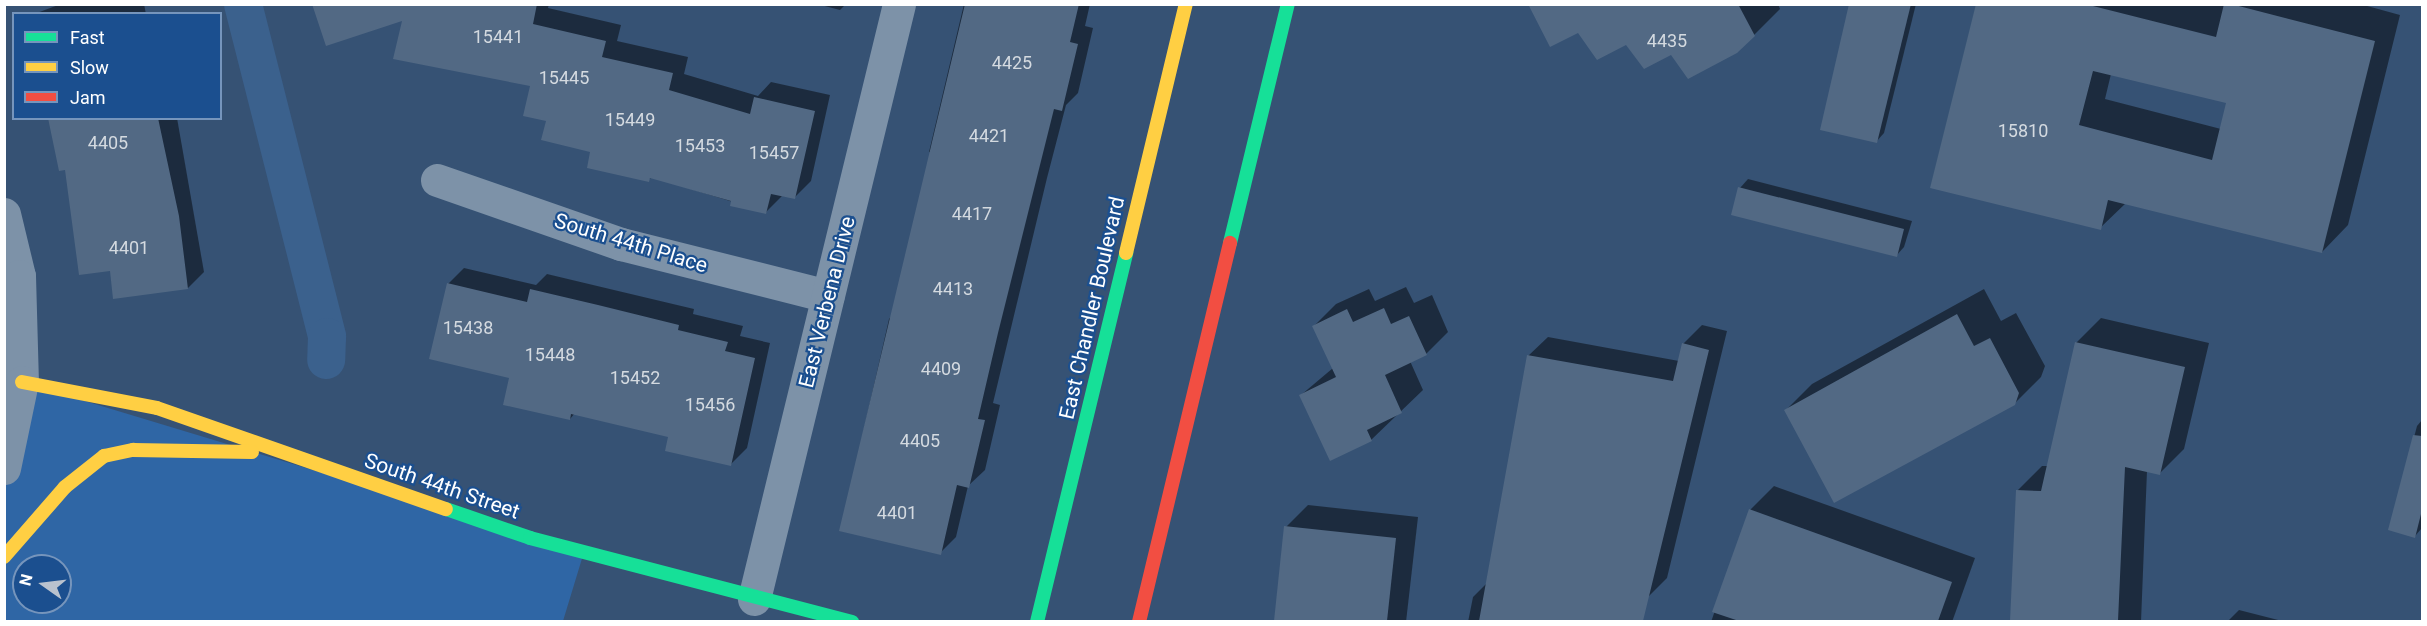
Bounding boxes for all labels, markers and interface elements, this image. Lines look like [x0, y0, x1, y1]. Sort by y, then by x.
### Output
legend [12, 12, 222, 120]
house number: 15441 [473, 26, 523, 48]
text: Fast [70, 27, 105, 48]
house number: 4435 [1647, 30, 1687, 52]
house number: 4425 [992, 52, 1032, 74]
text: Slow [70, 57, 109, 78]
house number: 15445 [539, 67, 589, 89]
text: Jam [70, 87, 106, 108]
house number: 15449 [605, 109, 655, 131]
house number: 15810 [1998, 120, 2048, 142]
house number: 4421 [969, 125, 1009, 147]
house number: 4405 [88, 132, 128, 154]
house number: 15453 [675, 135, 725, 157]
house number: 15457 [749, 142, 799, 164]
street label: East Chandler Boulevard [1054, 194, 1130, 422]
house number: 4417 [952, 203, 992, 225]
street label: South 44th Place [551, 208, 711, 278]
street label: East Verbena Drive [794, 214, 860, 390]
house number: 4401 [109, 237, 149, 259]
house number: 4413 [933, 278, 973, 300]
house number: 15438 [443, 317, 493, 339]
house number: 15448 [525, 344, 575, 366]
house number: 4409 [921, 358, 961, 380]
house number: 15452 [610, 367, 660, 389]
house number: 15456 [685, 394, 735, 416]
house number: 4405 [900, 430, 940, 452]
street label: South 44th Street [361, 448, 523, 524]
house number: 4401 [877, 502, 917, 524]
north arrow [12, 554, 72, 614]
text: N [15, 572, 37, 588]

